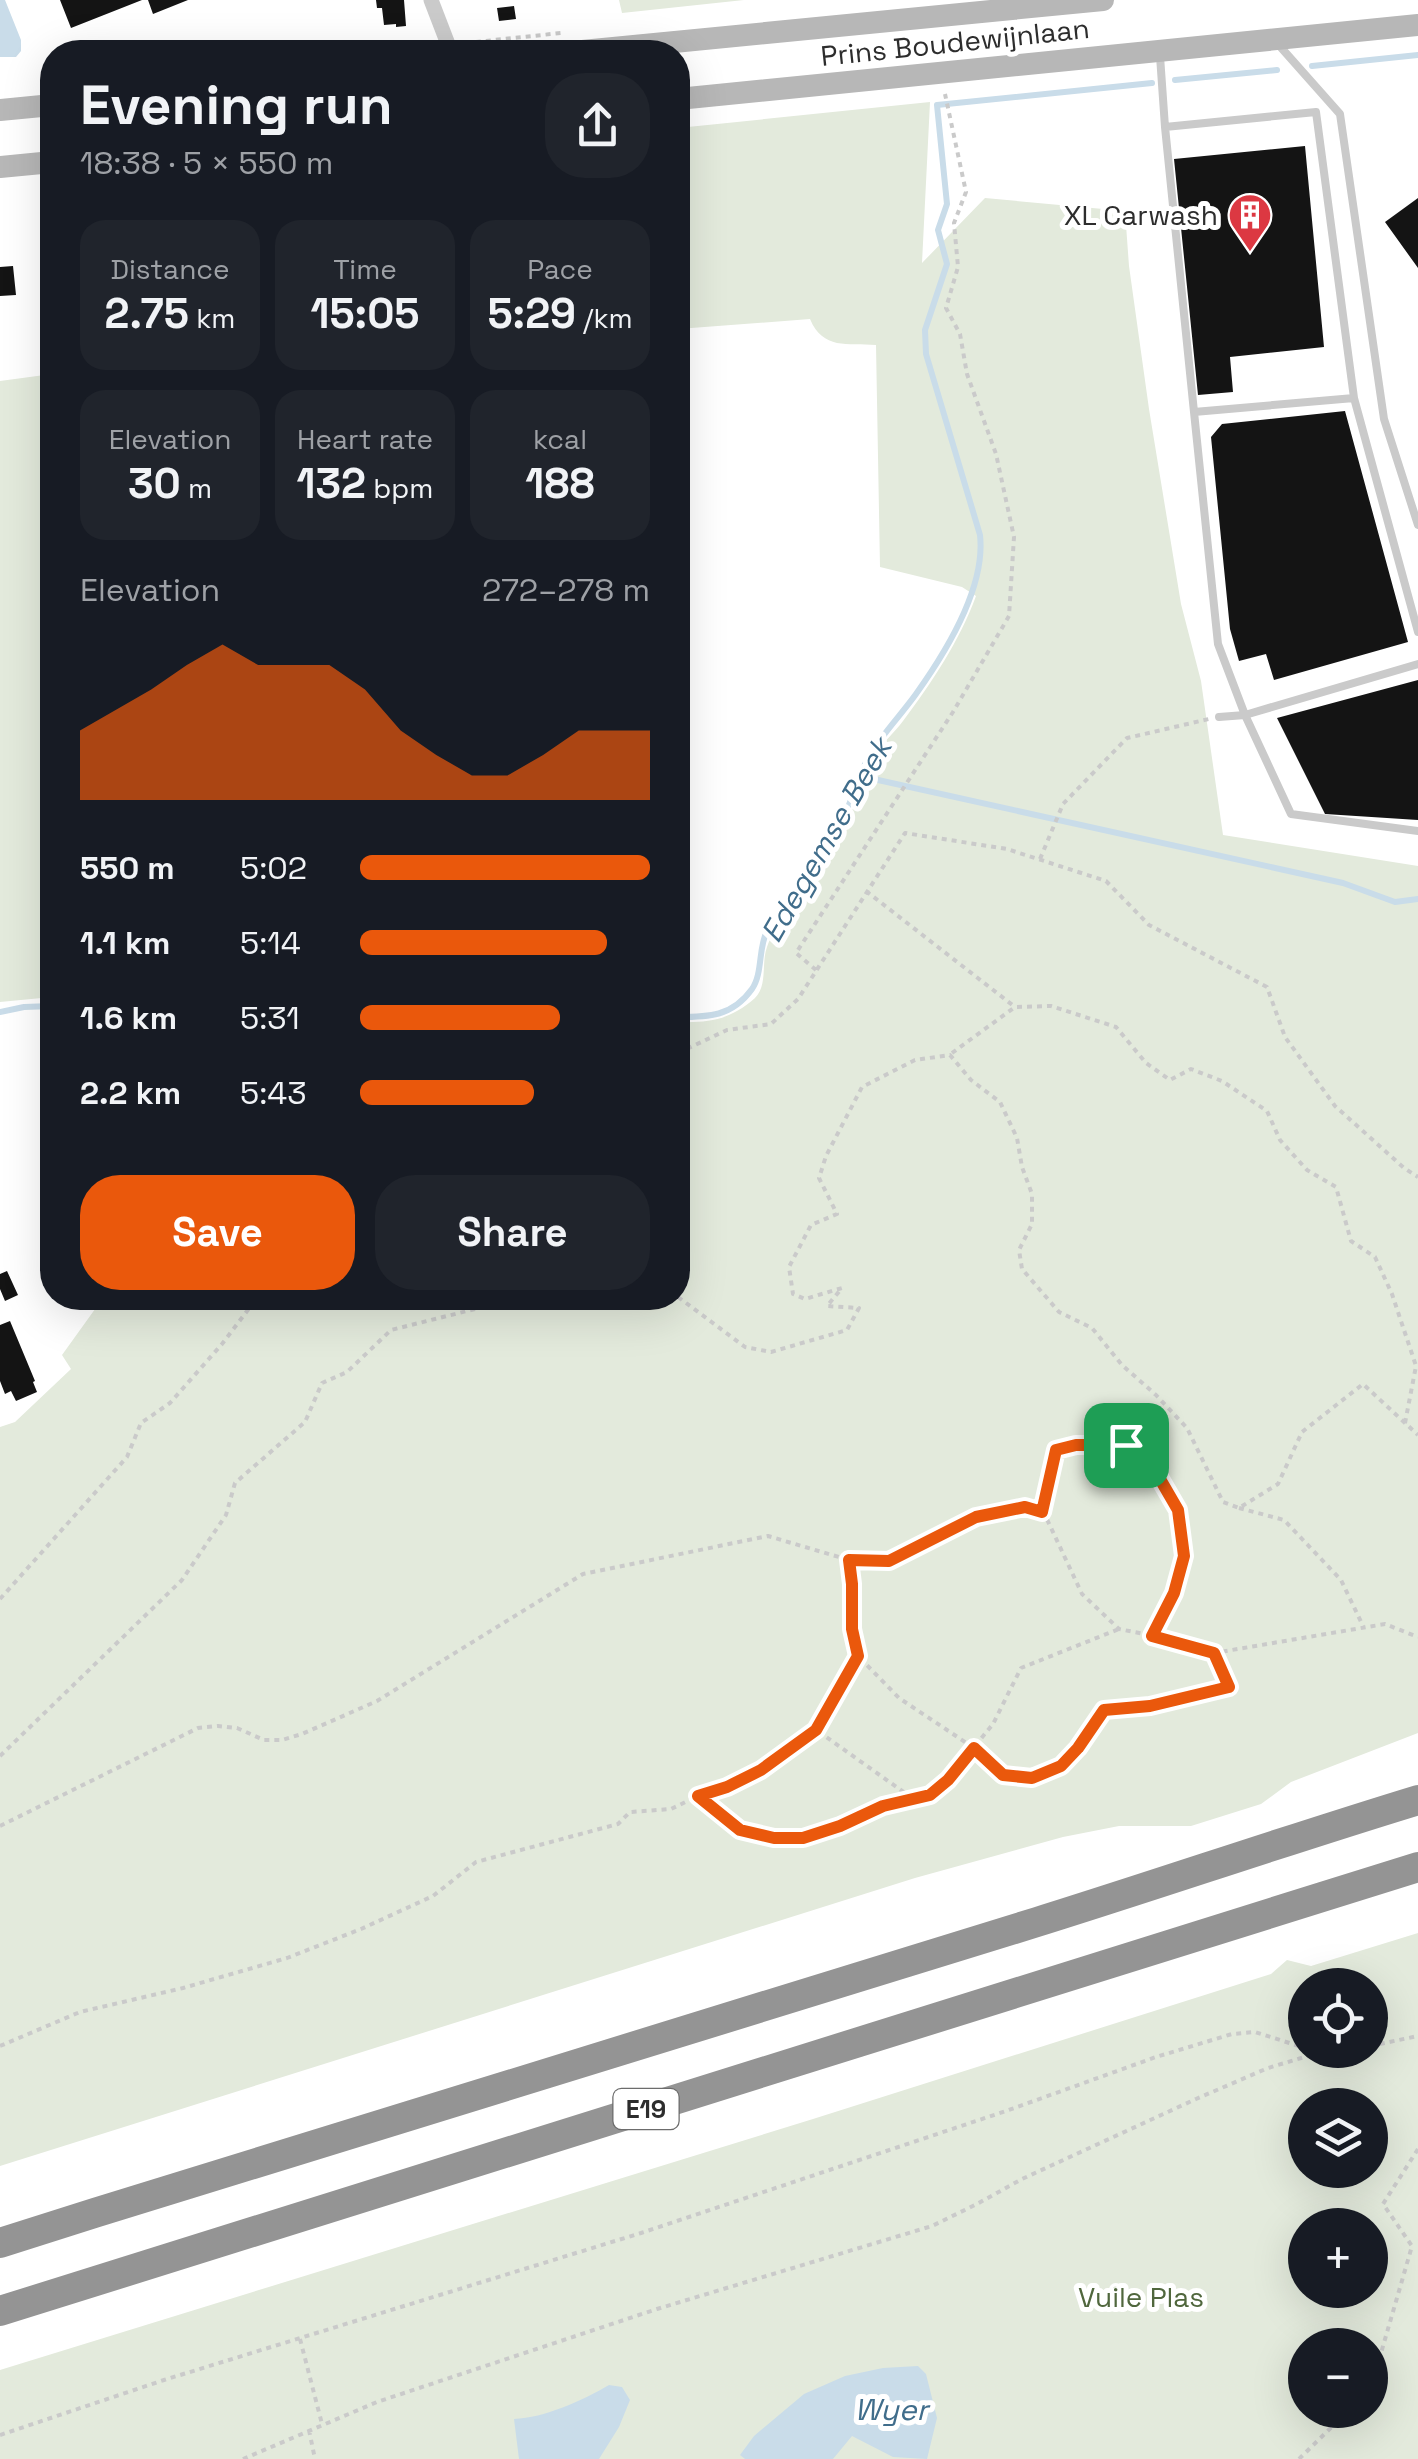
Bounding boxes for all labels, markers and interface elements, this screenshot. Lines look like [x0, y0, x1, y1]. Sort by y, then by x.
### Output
street label: Prins Boudewijnlaan [819, 10, 1091, 74]
text: Evening run [80, 70, 393, 140]
button: share [545, 73, 650, 178]
text: 18:38 · 5 × 550 m [80, 143, 333, 183]
building icon: XL Carwash [1227, 192, 1273, 253]
place label: XL Carwash [1064, 197, 1218, 233]
text: Distance [110, 251, 230, 287]
text: Time [333, 251, 397, 287]
text: Pace [527, 251, 593, 287]
text: 2.75 [105, 287, 189, 340]
text: 15:05 [310, 287, 420, 340]
text: 5:29 [487, 287, 576, 340]
text: km [189, 300, 235, 336]
text: /km [576, 300, 633, 336]
text: Elevation [109, 421, 231, 457]
text: Heart rate [297, 421, 433, 457]
text: kcal [533, 421, 587, 457]
text: 30 [128, 457, 181, 510]
text: 132 [297, 457, 366, 510]
text: 188 [525, 457, 595, 510]
text: m [181, 470, 212, 506]
text: bpm [366, 470, 433, 506]
text: Elevation [80, 570, 220, 610]
text: 272–278 m [482, 570, 650, 610]
water label: Edegemse Beek [752, 728, 902, 949]
text: 550 m [80, 848, 175, 888]
text: 5:02 [240, 848, 307, 888]
text: 1.1 km [80, 923, 170, 963]
text: 5:14 [240, 923, 301, 963]
text: 1.6 km [80, 998, 177, 1038]
text: 5:31 [240, 998, 300, 1038]
text: 2.2 km [80, 1073, 181, 1113]
text: 5:43 [240, 1073, 307, 1113]
button: Save [80, 1175, 355, 1290]
button: Share [375, 1175, 650, 1290]
pin [1084, 1403, 1169, 1488]
icon: arrive [1099, 1418, 1154, 1473]
map controls [1288, 1968, 1388, 2428]
button: locate [1288, 1968, 1388, 2068]
button: layers [1288, 2088, 1388, 2188]
road number: E19 [614, 2089, 678, 2129]
button: + [1288, 2208, 1388, 2308]
park label: Vuile Plas [1078, 2279, 1204, 2315]
button: − [1288, 2328, 1388, 2428]
water label: Wyer [854, 2390, 930, 2429]

